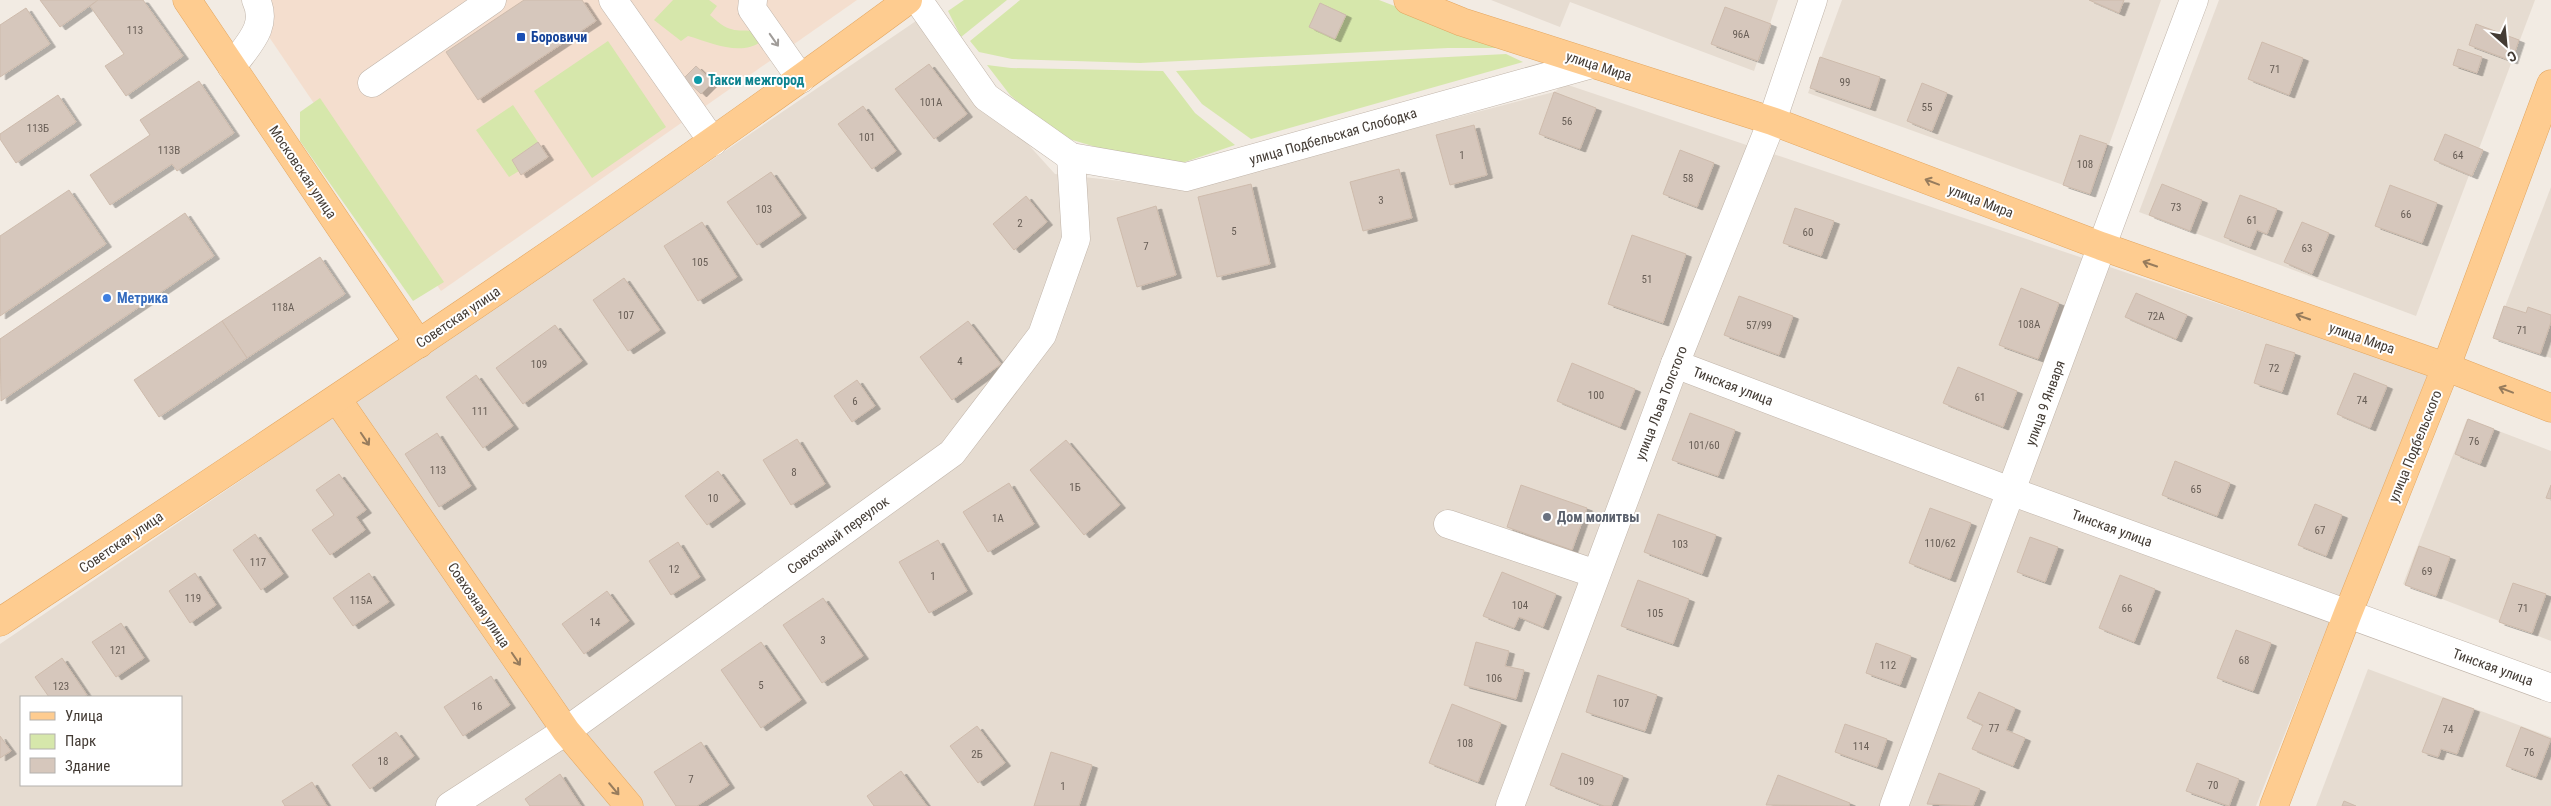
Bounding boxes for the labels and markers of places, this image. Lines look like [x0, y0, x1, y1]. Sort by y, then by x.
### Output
place label: Боровичи [531, 29, 587, 45]
marker: Боровичи [515, 31, 527, 43]
place label: Такси межгород [708, 72, 805, 88]
marker: Такси межгород [692, 74, 704, 86]
place label: Метрика [117, 290, 169, 306]
marker: Метрика [101, 292, 113, 304]
place label: Дом молитвы [1557, 509, 1639, 525]
marker: Дом молитвы [1541, 511, 1553, 523]

